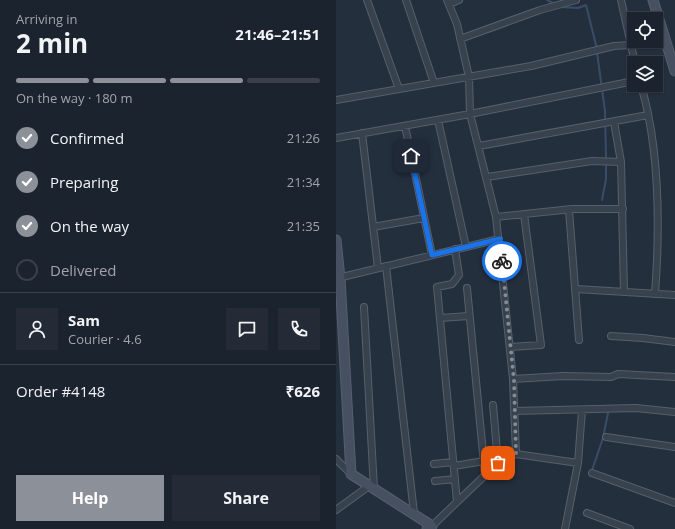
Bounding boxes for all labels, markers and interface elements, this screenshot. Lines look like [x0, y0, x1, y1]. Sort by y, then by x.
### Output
text: Arriving in [16, 10, 78, 28]
map controls [627, 12, 663, 92]
button: locate [627, 12, 663, 48]
text: 21:46–21:51 [235, 24, 320, 44]
text: 2 min [16, 25, 88, 61]
button: layers [627, 56, 663, 92]
text: On the way · 180 m [16, 89, 132, 107]
icon: check [16, 127, 38, 149]
text: Confirmed [50, 128, 124, 148]
text: 21:26 [287, 129, 320, 147]
pin [394, 139, 428, 173]
icon: home [400, 145, 422, 167]
icon: check [16, 171, 38, 193]
text: Preparing [50, 172, 118, 192]
text: 21:34 [287, 173, 320, 191]
icon: check [16, 215, 38, 237]
text: On the way [50, 216, 129, 236]
text: 21:35 [287, 217, 320, 235]
courier [482, 241, 522, 281]
icon: bike [491, 250, 513, 272]
text: Delivered [50, 260, 117, 280]
button: person [16, 308, 58, 350]
button: chat [226, 308, 268, 350]
button: phone [278, 308, 320, 350]
text: Sam [68, 310, 100, 330]
text: Courier · 4.6 [68, 330, 142, 348]
text: Order #4148 [16, 381, 105, 401]
text: ₹626 [286, 381, 320, 401]
pin [481, 446, 515, 480]
icon: bag [487, 452, 509, 474]
button: Help [16, 475, 164, 521]
button: Share [172, 475, 320, 521]

